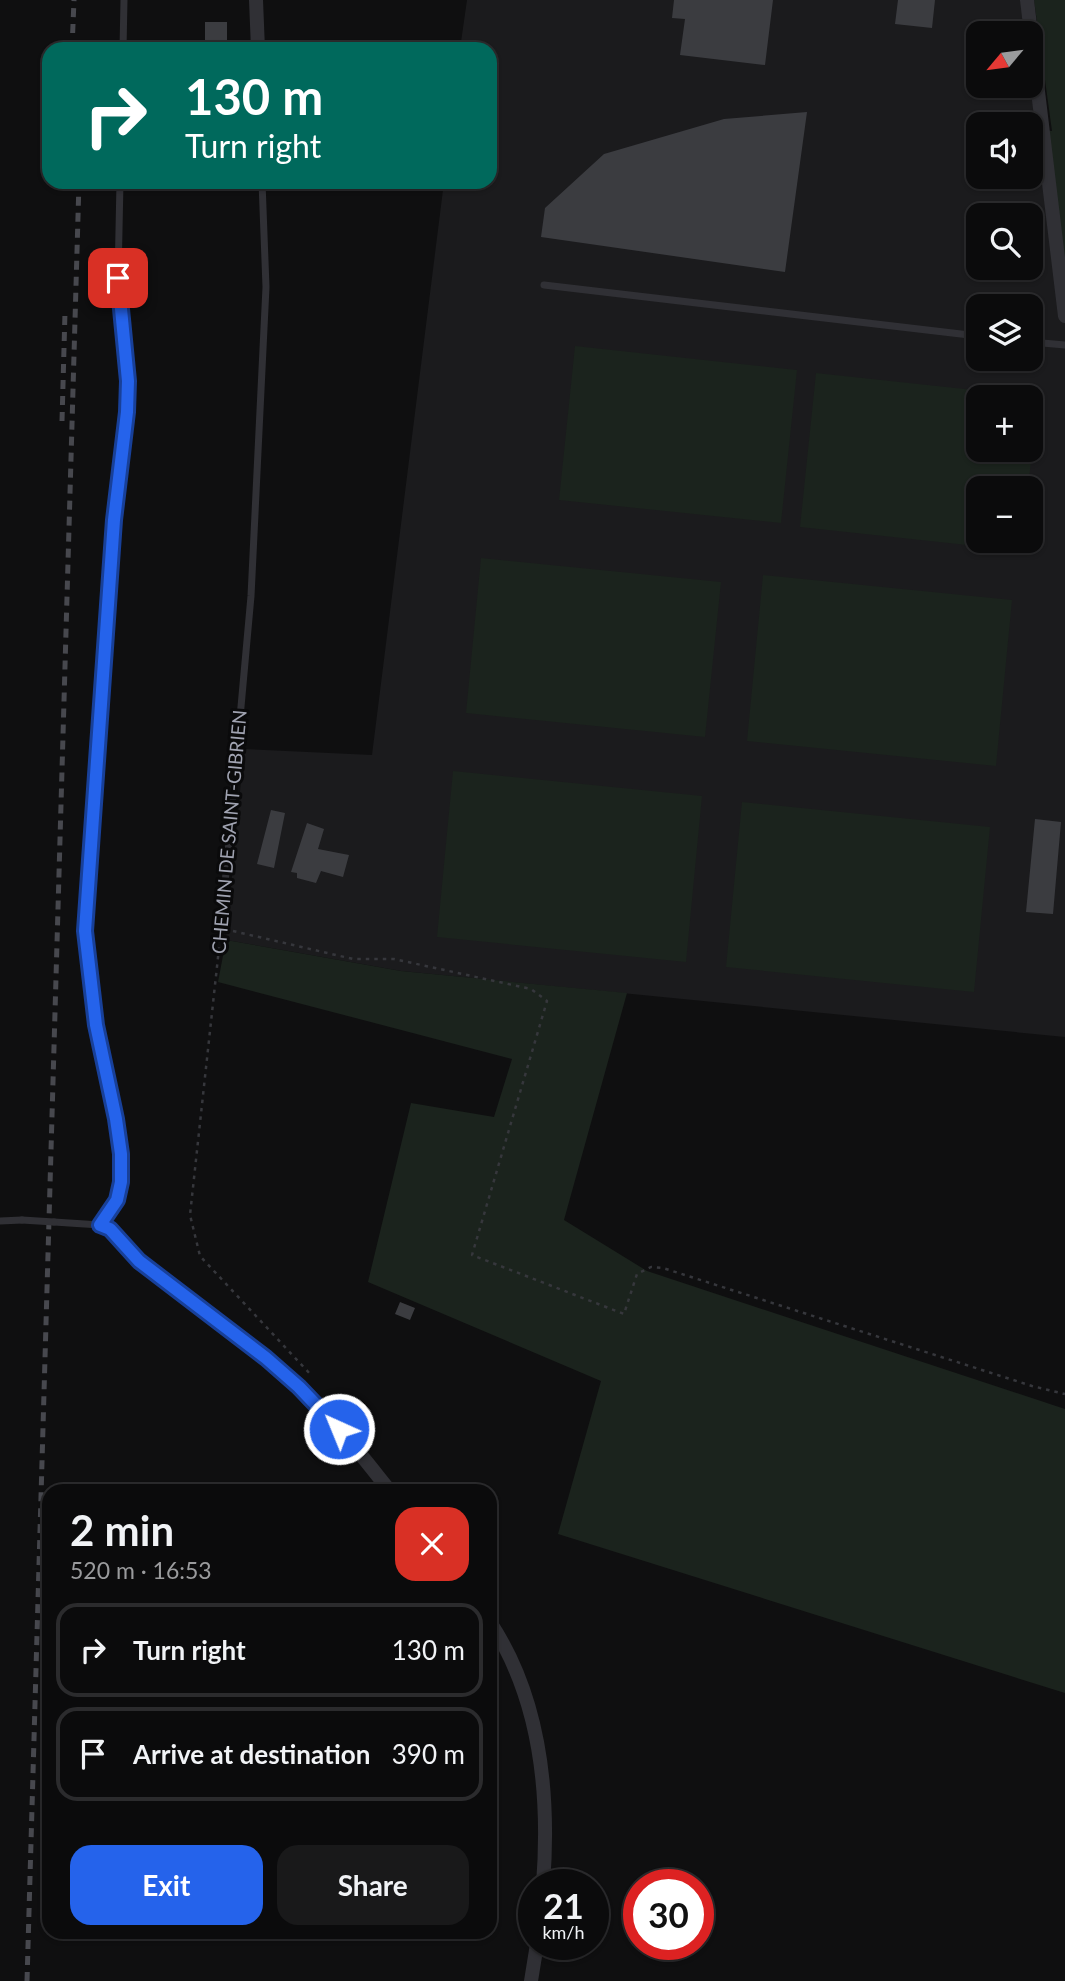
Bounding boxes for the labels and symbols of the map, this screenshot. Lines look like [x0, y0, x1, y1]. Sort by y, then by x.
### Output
north arrow [966, 21, 1043, 98]
pin [88, 248, 148, 308]
street label: CHEMIN DE SAINT-GIBRIEN [206, 709, 251, 955]
position arrow [302, 1392, 376, 1466]
speed limit sign: 30 [623, 1869, 714, 1960]

